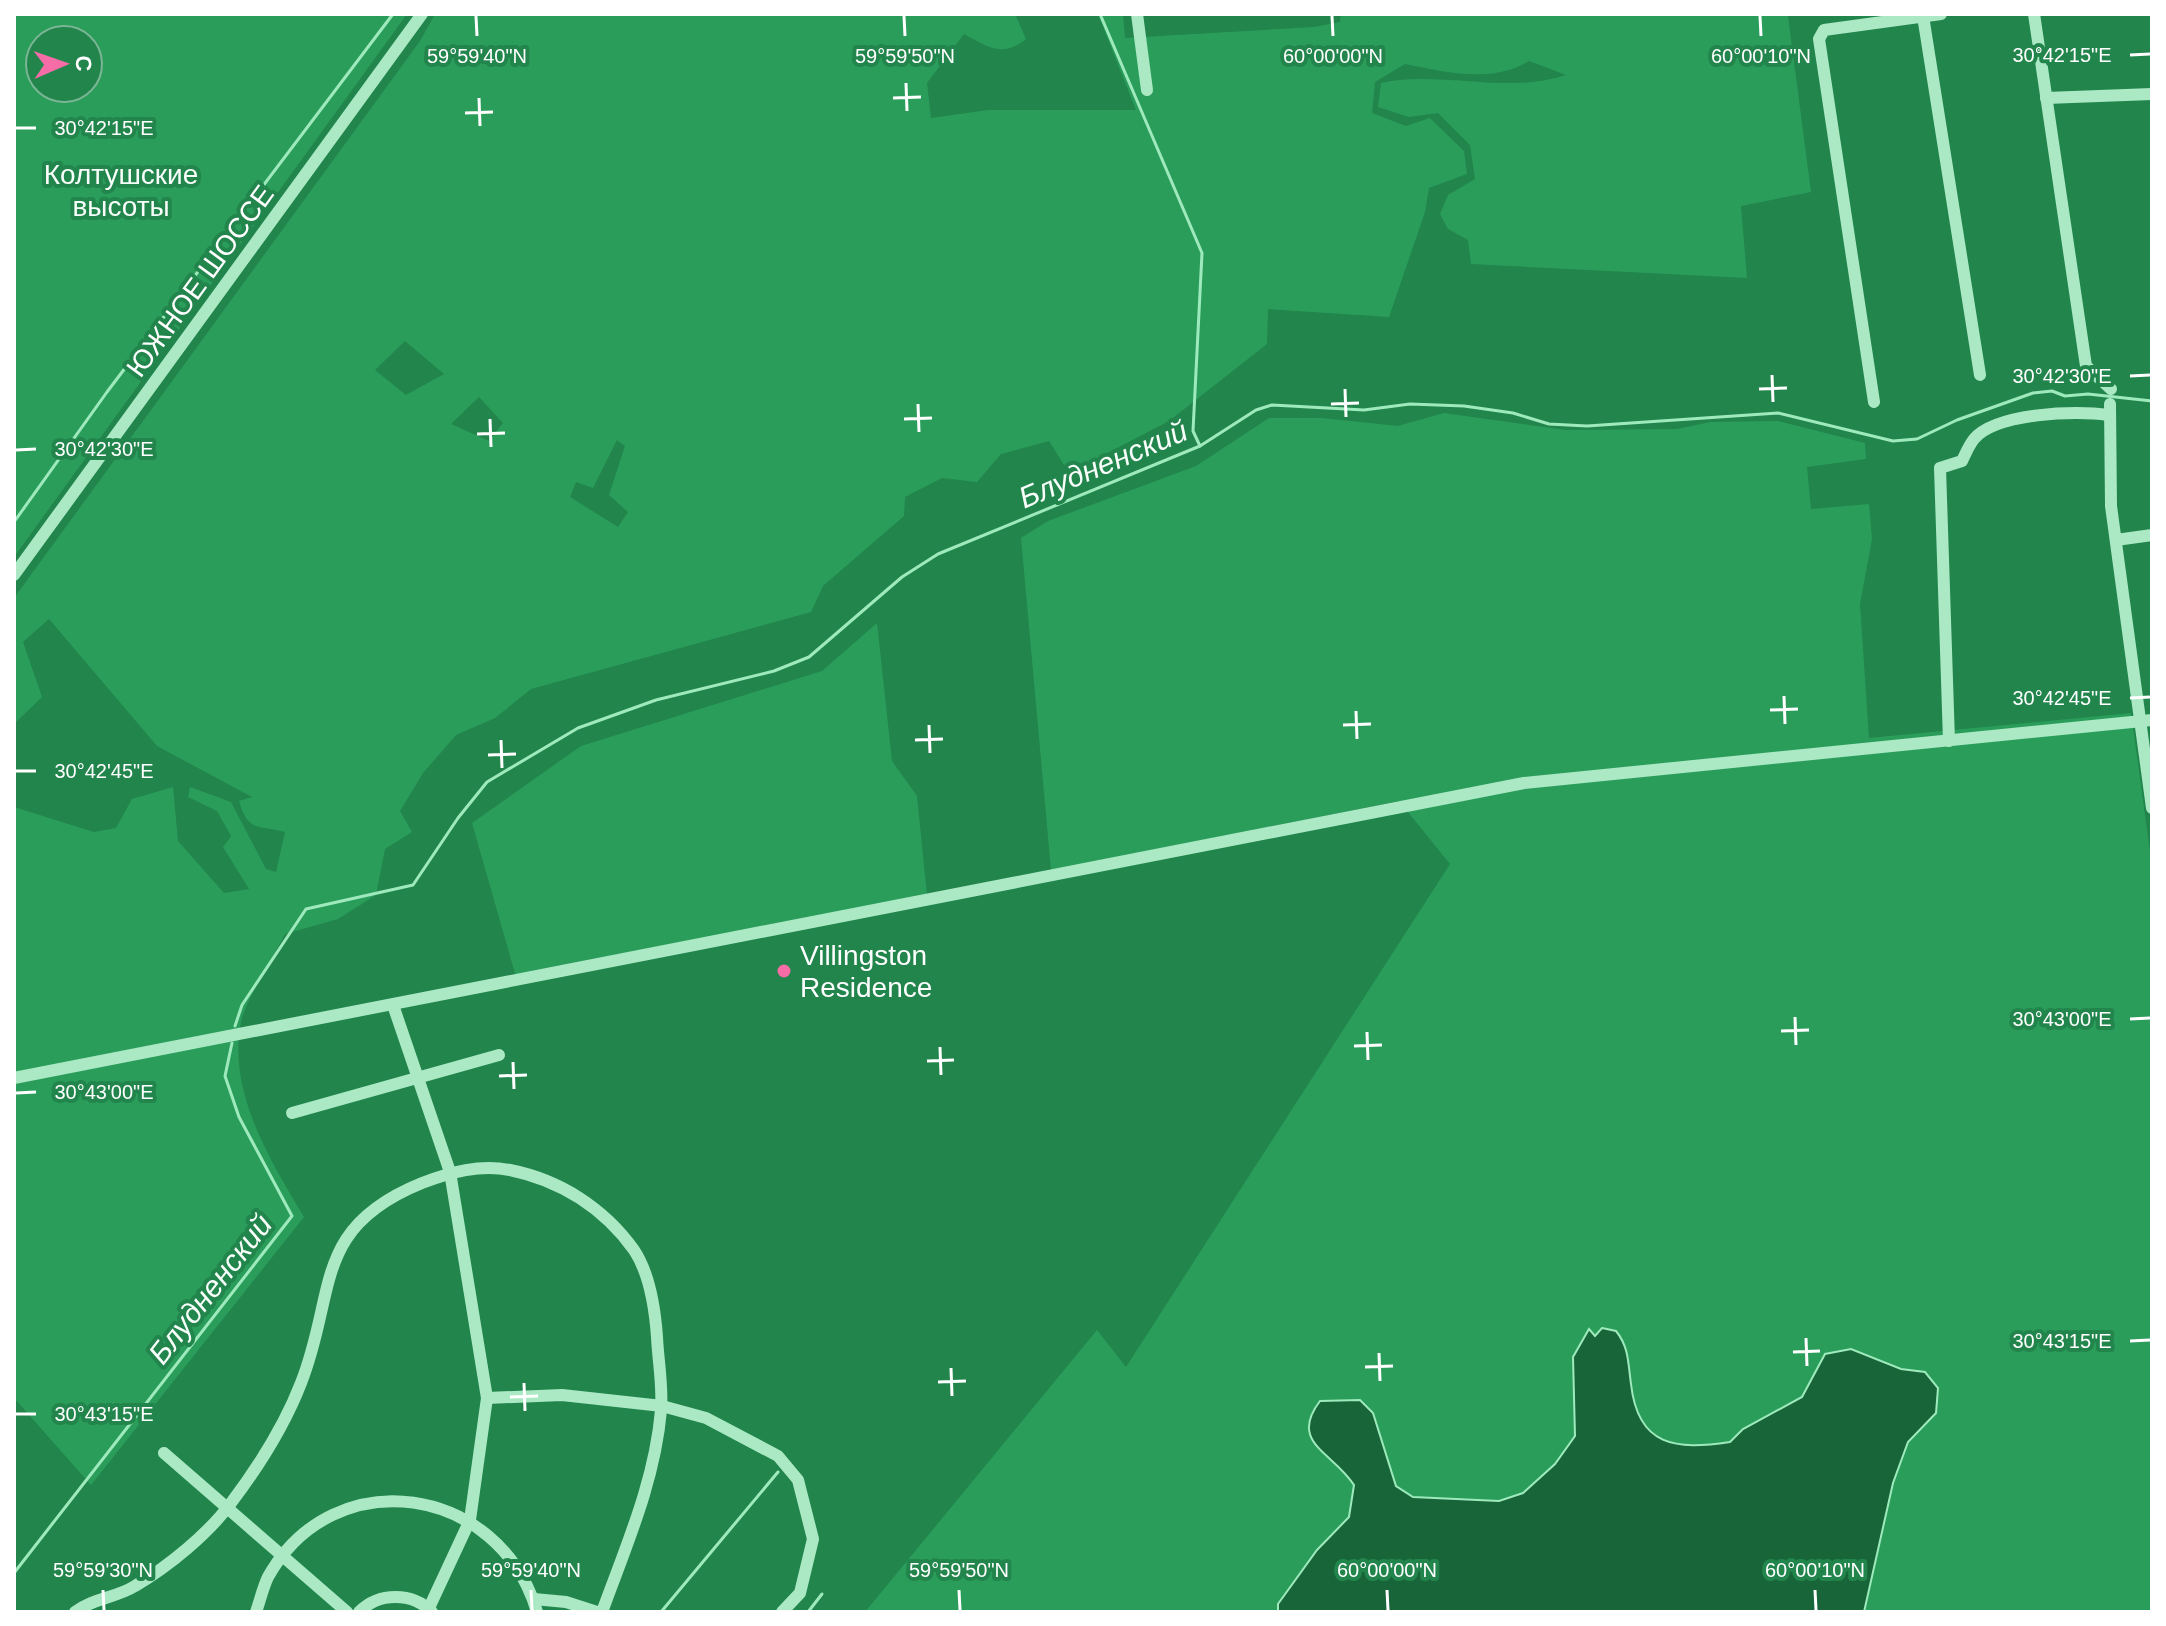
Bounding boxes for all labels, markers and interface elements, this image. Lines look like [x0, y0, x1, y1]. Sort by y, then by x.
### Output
north arrow [24, 24, 104, 104]
text: 30°42'15"E [2013, 44, 2112, 66]
text: 59°59'40"N [427, 45, 527, 67]
text: 59°59'50"N [855, 45, 955, 67]
text: 60°00'00"N [1283, 45, 1383, 67]
text: 60°00'10"N [1711, 45, 1811, 67]
text: С [71, 55, 96, 72]
text: 30°42'15"E [55, 117, 154, 139]
park label: Колтушские высоты [44, 159, 198, 222]
street label: ЮЖНОЕ ШОССЕ [120, 179, 280, 383]
text: 30°42'30"E [2013, 365, 2112, 387]
water label: Блудненский [1014, 414, 1193, 514]
text: 30°42'30"E [55, 438, 154, 460]
text: 30°42'45"E [2013, 687, 2112, 709]
text: 30°42'45"E [55, 760, 154, 782]
place label: Villingston Residence [800, 940, 932, 1003]
marker: Villingston Residence [775, 962, 793, 980]
text: 30°43'00"E [2013, 1008, 2112, 1030]
text: 30°43'00"E [55, 1081, 154, 1103]
water label: Блудненский [142, 1208, 279, 1370]
text: 30°43'15"E [2013, 1330, 2112, 1352]
text: 30°43'15"E [55, 1403, 154, 1425]
text: 59°59'30"N [53, 1559, 153, 1581]
text: 59°59'40"N [481, 1559, 581, 1581]
text: 59°59'50"N [909, 1559, 1009, 1581]
text: 60°00'00"N [1337, 1559, 1437, 1581]
text: 60°00'10"N [1765, 1559, 1865, 1581]

